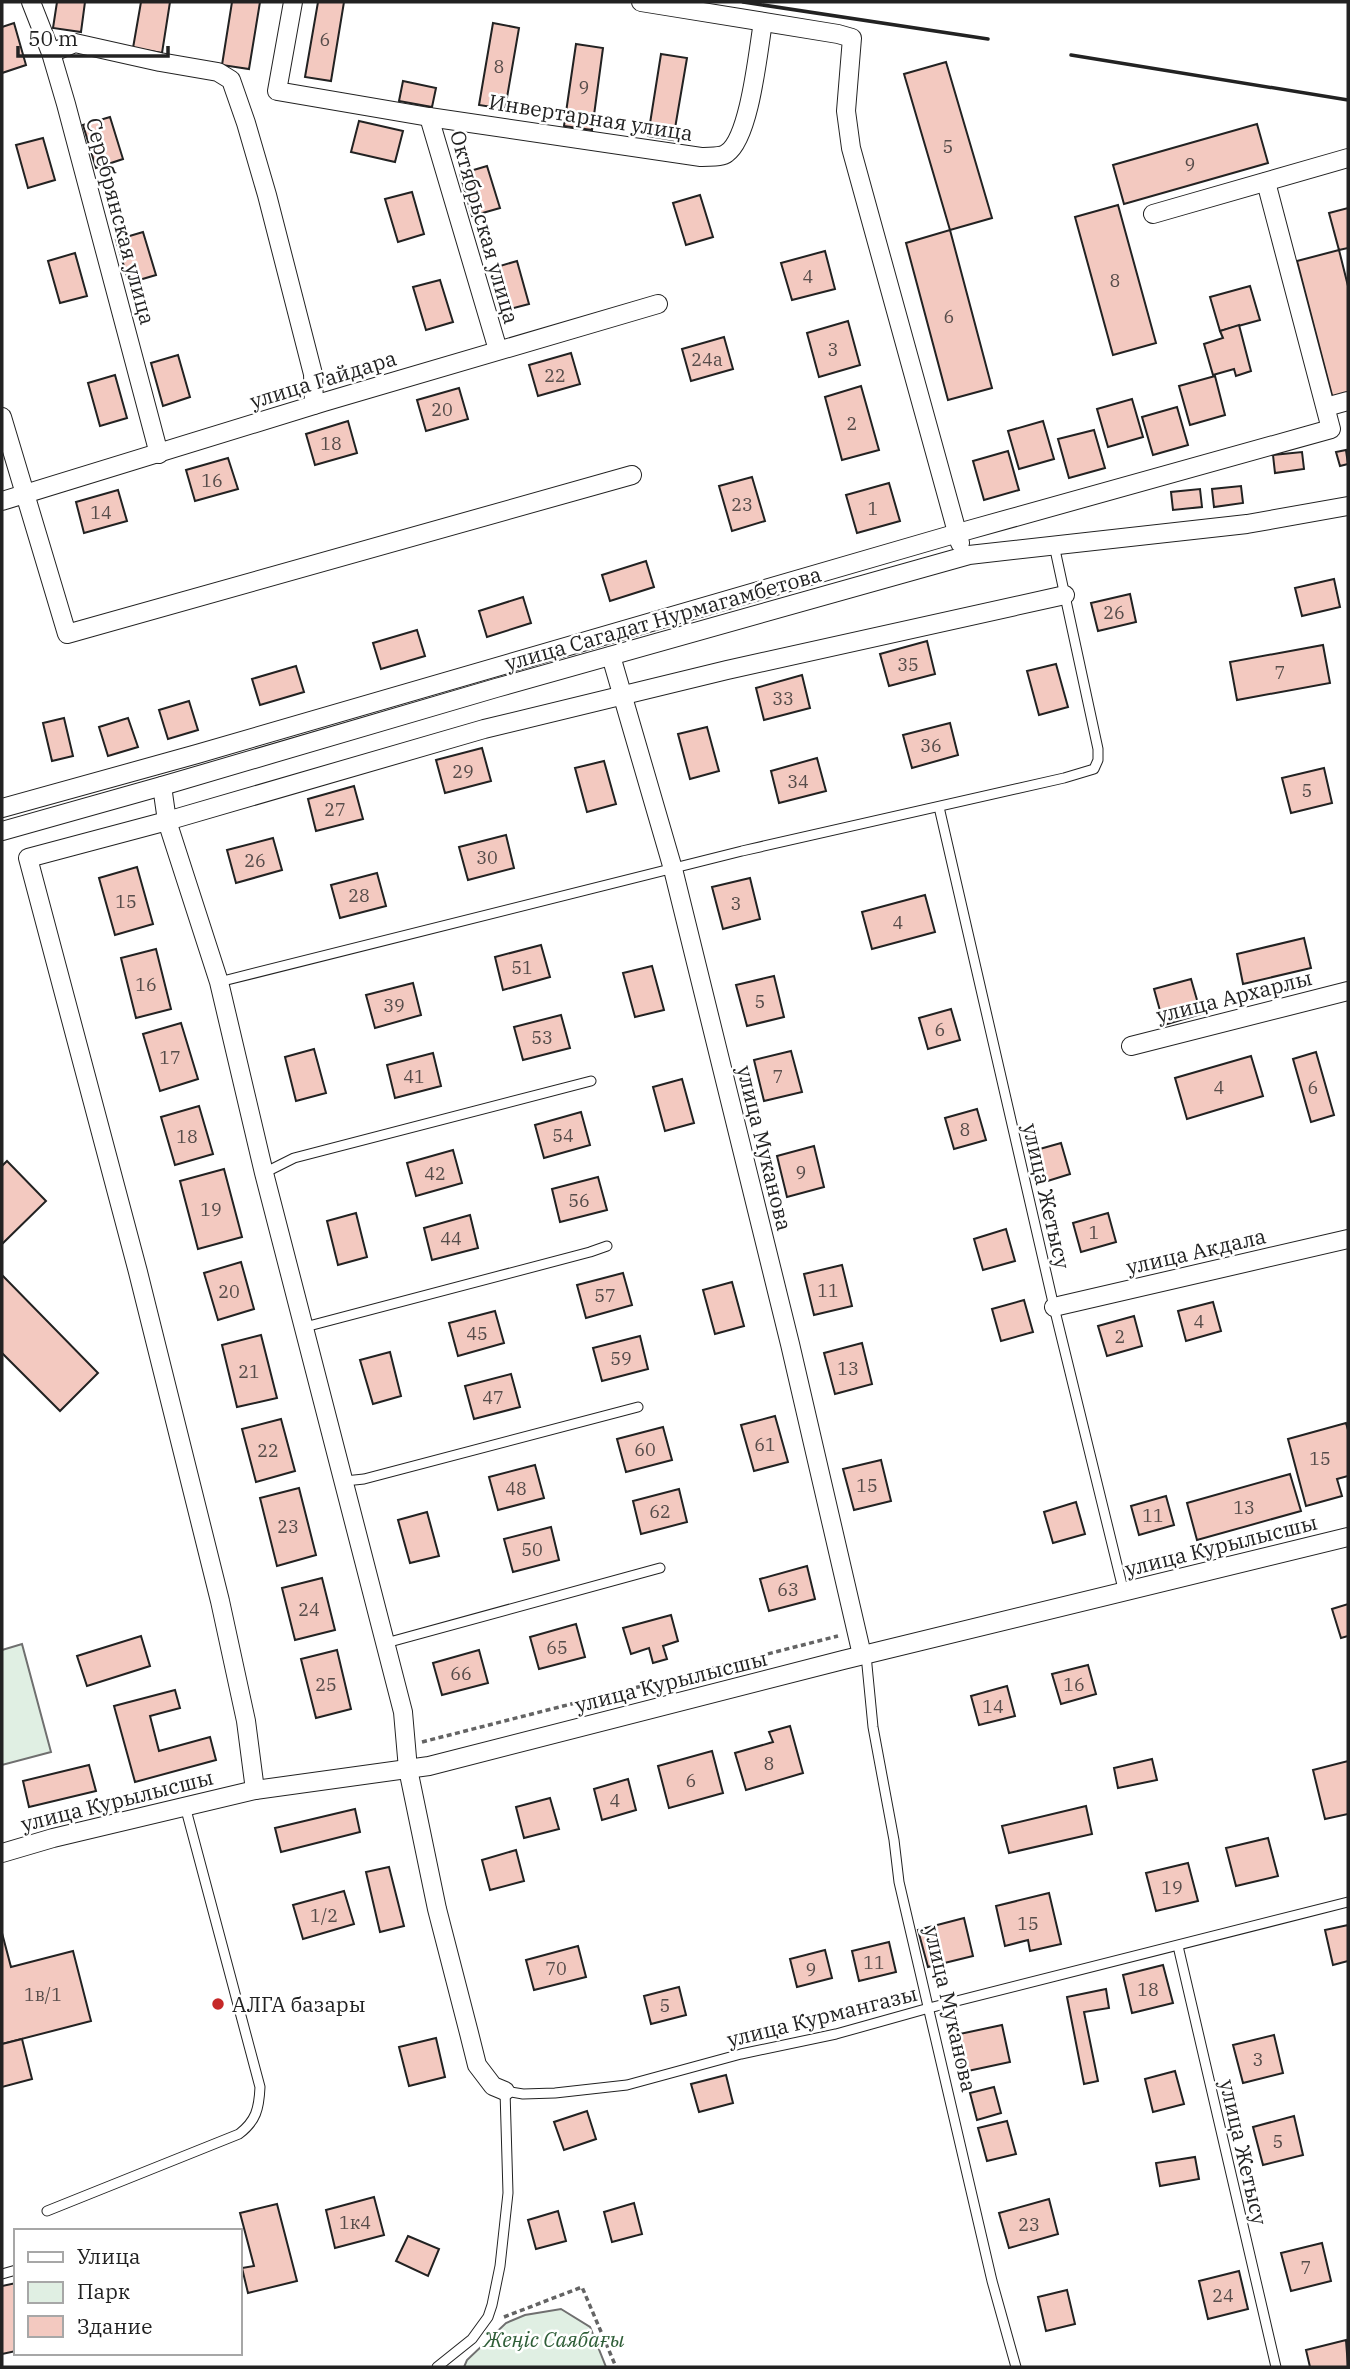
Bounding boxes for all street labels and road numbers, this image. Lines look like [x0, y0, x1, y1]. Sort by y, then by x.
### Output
street label: Инвертарная улица [487, 87, 695, 147]
street label: Серебрянская улица [80, 114, 162, 328]
street label: Октябрьская улица [444, 127, 526, 327]
street label: улица Гайдара [246, 343, 400, 415]
street label: улица Сагадат Нурмагамбетова [501, 559, 825, 677]
street label: улица Архарлы [1153, 963, 1315, 1029]
street label: улица Муканова [731, 1063, 799, 1233]
street label: улица Жетысу [1017, 1121, 1078, 1272]
street label: улица Акдала [1123, 1221, 1269, 1281]
street label: улица Курылысшы [1122, 1508, 1320, 1582]
street label: улица Курылысшы [572, 1644, 770, 1718]
street label: улица Курылысшы [18, 1763, 216, 1837]
street label: улица Муканова [918, 1923, 984, 2095]
street label: улица Курмангазы [724, 1979, 920, 2053]
street label: улица Жетысу [1214, 2077, 1275, 2228]

